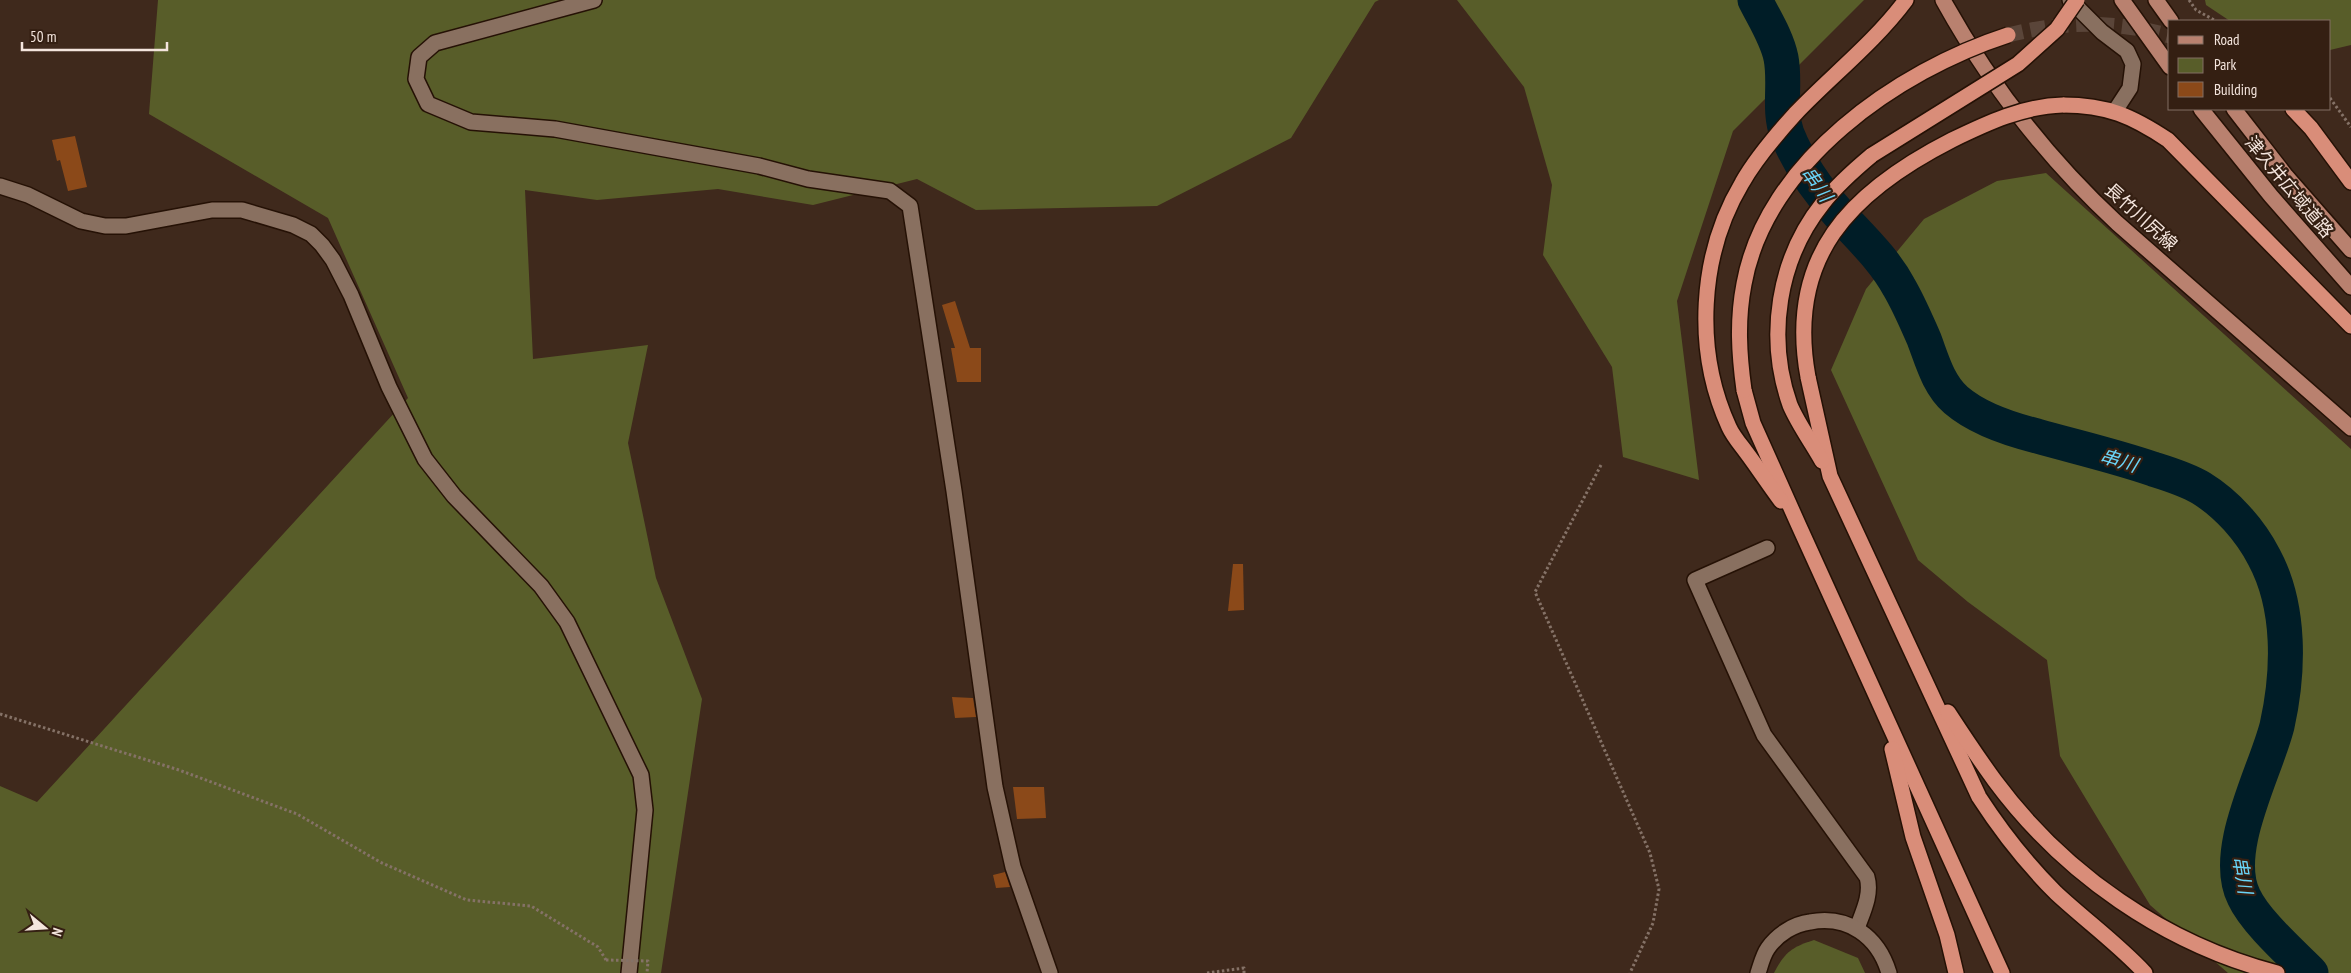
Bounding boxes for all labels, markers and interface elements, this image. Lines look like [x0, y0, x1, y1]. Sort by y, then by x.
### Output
scale bar [22, 20, 168, 52]
legend [2168, 20, 2331, 110]
text: 50 m [30, 27, 56, 46]
text: Road [2214, 30, 2240, 49]
text: Park [2214, 55, 2236, 74]
text: Building [2214, 80, 2257, 99]
street label: 津久井広域道路 [2240, 131, 2339, 242]
water label: 串川 [1796, 162, 1839, 208]
street label: 長竹川尻線 [2100, 178, 2182, 255]
water label: 串川 [2097, 443, 2143, 478]
water label: 串川 [2228, 854, 2258, 898]
north arrow [20, 903, 70, 953]
text: N [48, 926, 67, 938]

